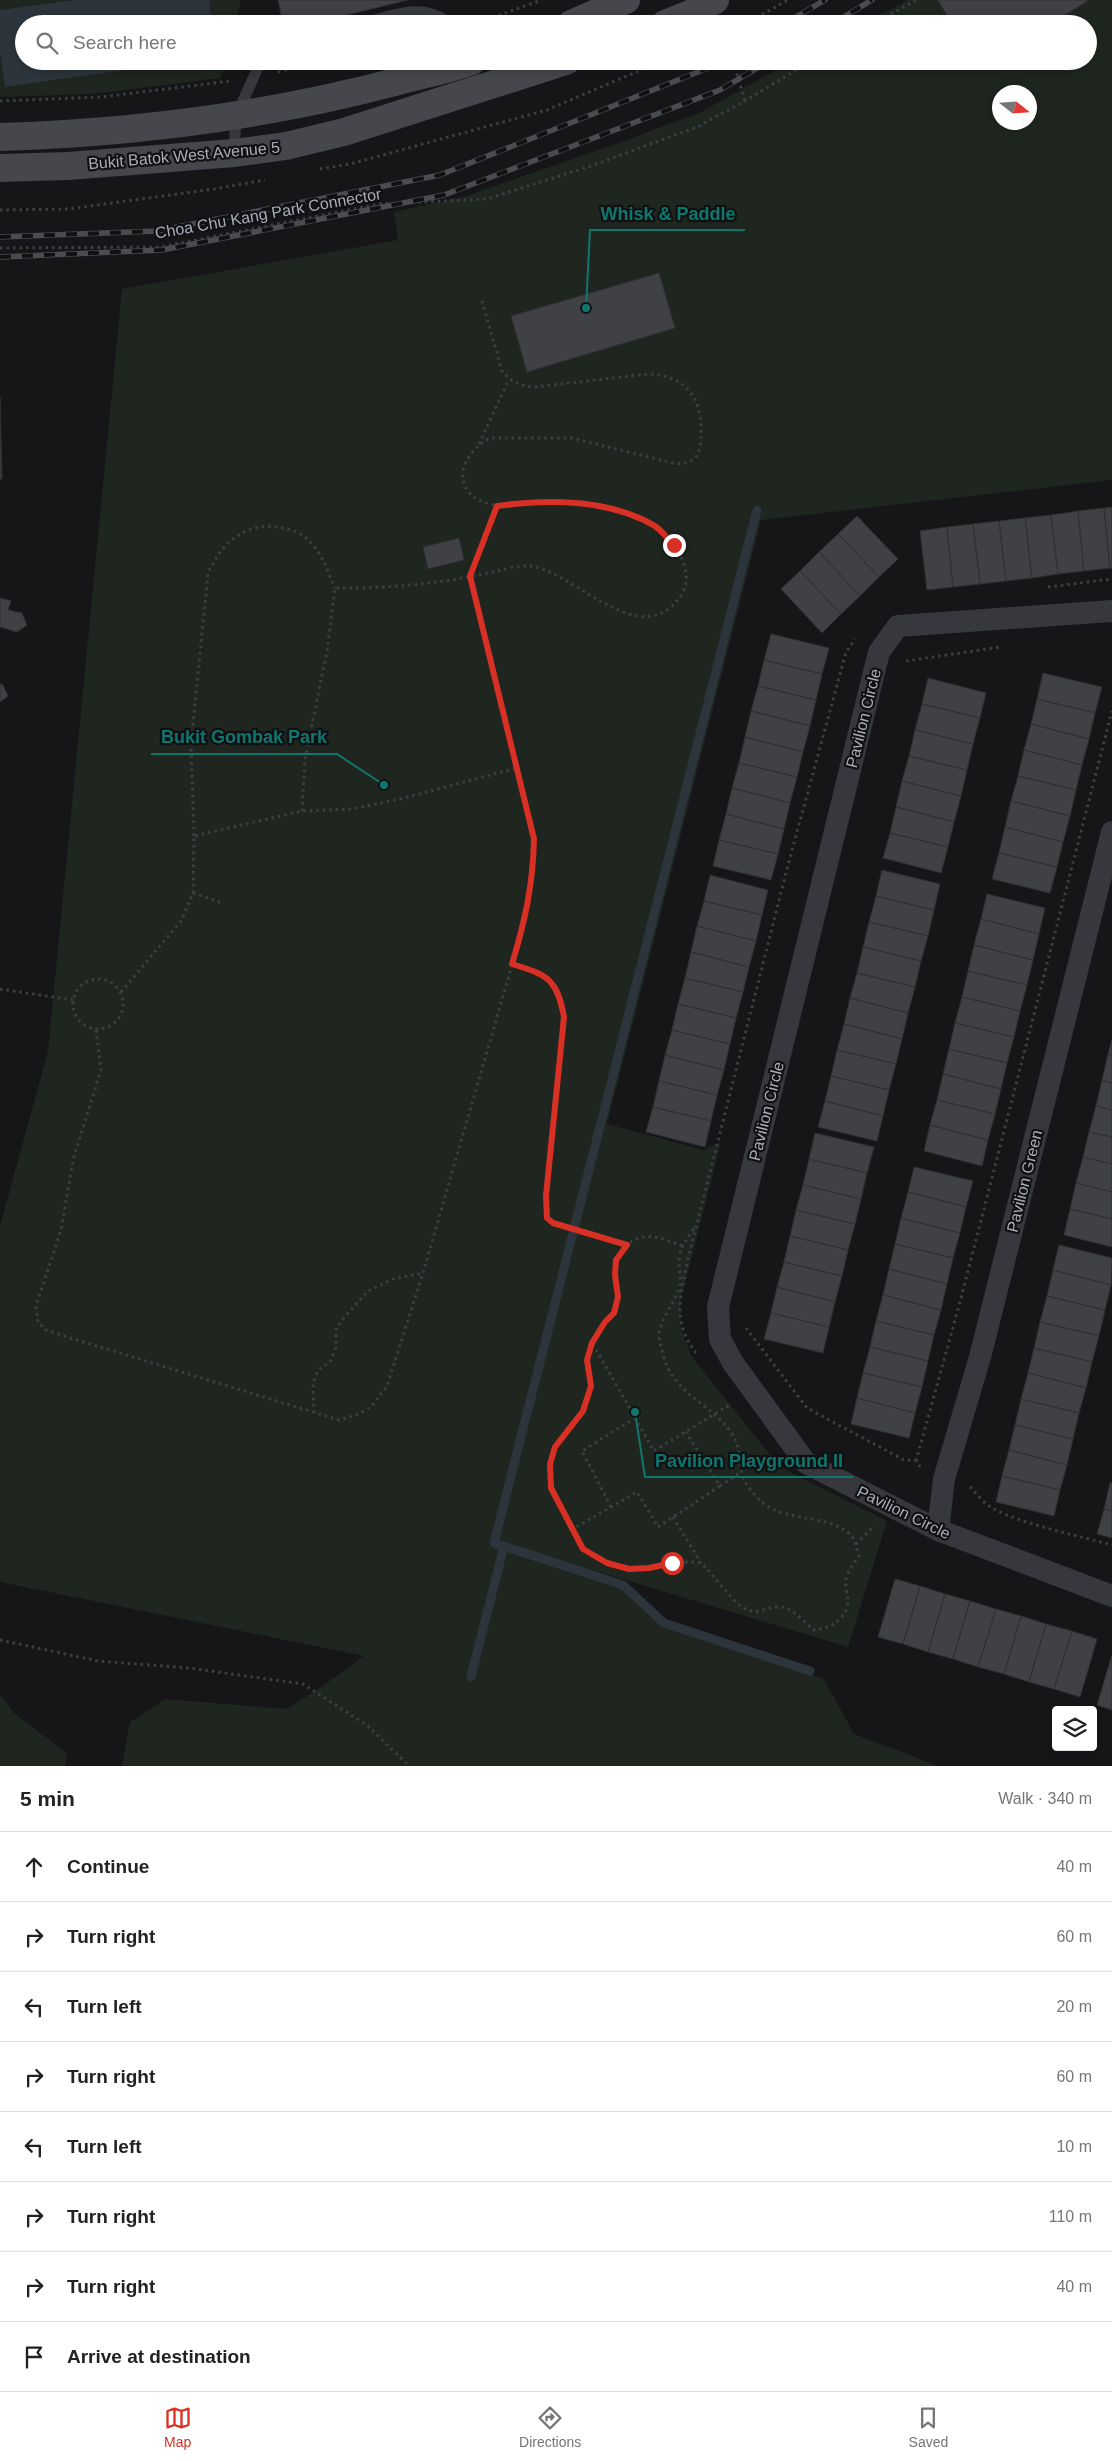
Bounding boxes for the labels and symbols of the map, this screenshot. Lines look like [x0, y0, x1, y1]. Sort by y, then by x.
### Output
north arrow [992, 85, 1037, 130]
street label: Bukit Batok West Avenue 5 [87, 139, 281, 172]
street label: Choa Chu Kang Park Connector [154, 185, 383, 242]
callout: Whisk & Paddle [590, 197, 745, 230]
text: Whisk & Paddle [600, 204, 736, 224]
route end [663, 534, 686, 557]
street label: Pavilion Circle [843, 667, 884, 769]
callout: Bukit Gombak Park [151, 721, 337, 754]
text: Bukit Gombak Park [161, 727, 328, 747]
street label: Pavilion Circle [746, 1060, 787, 1162]
street label: Pavilion Green [1004, 1128, 1045, 1234]
callout: Pavilion Playground II [645, 1444, 853, 1477]
text: Pavilion Playground II [655, 1451, 843, 1471]
street label: Pavilion Circle [854, 1483, 953, 1542]
route start [661, 1552, 684, 1575]

